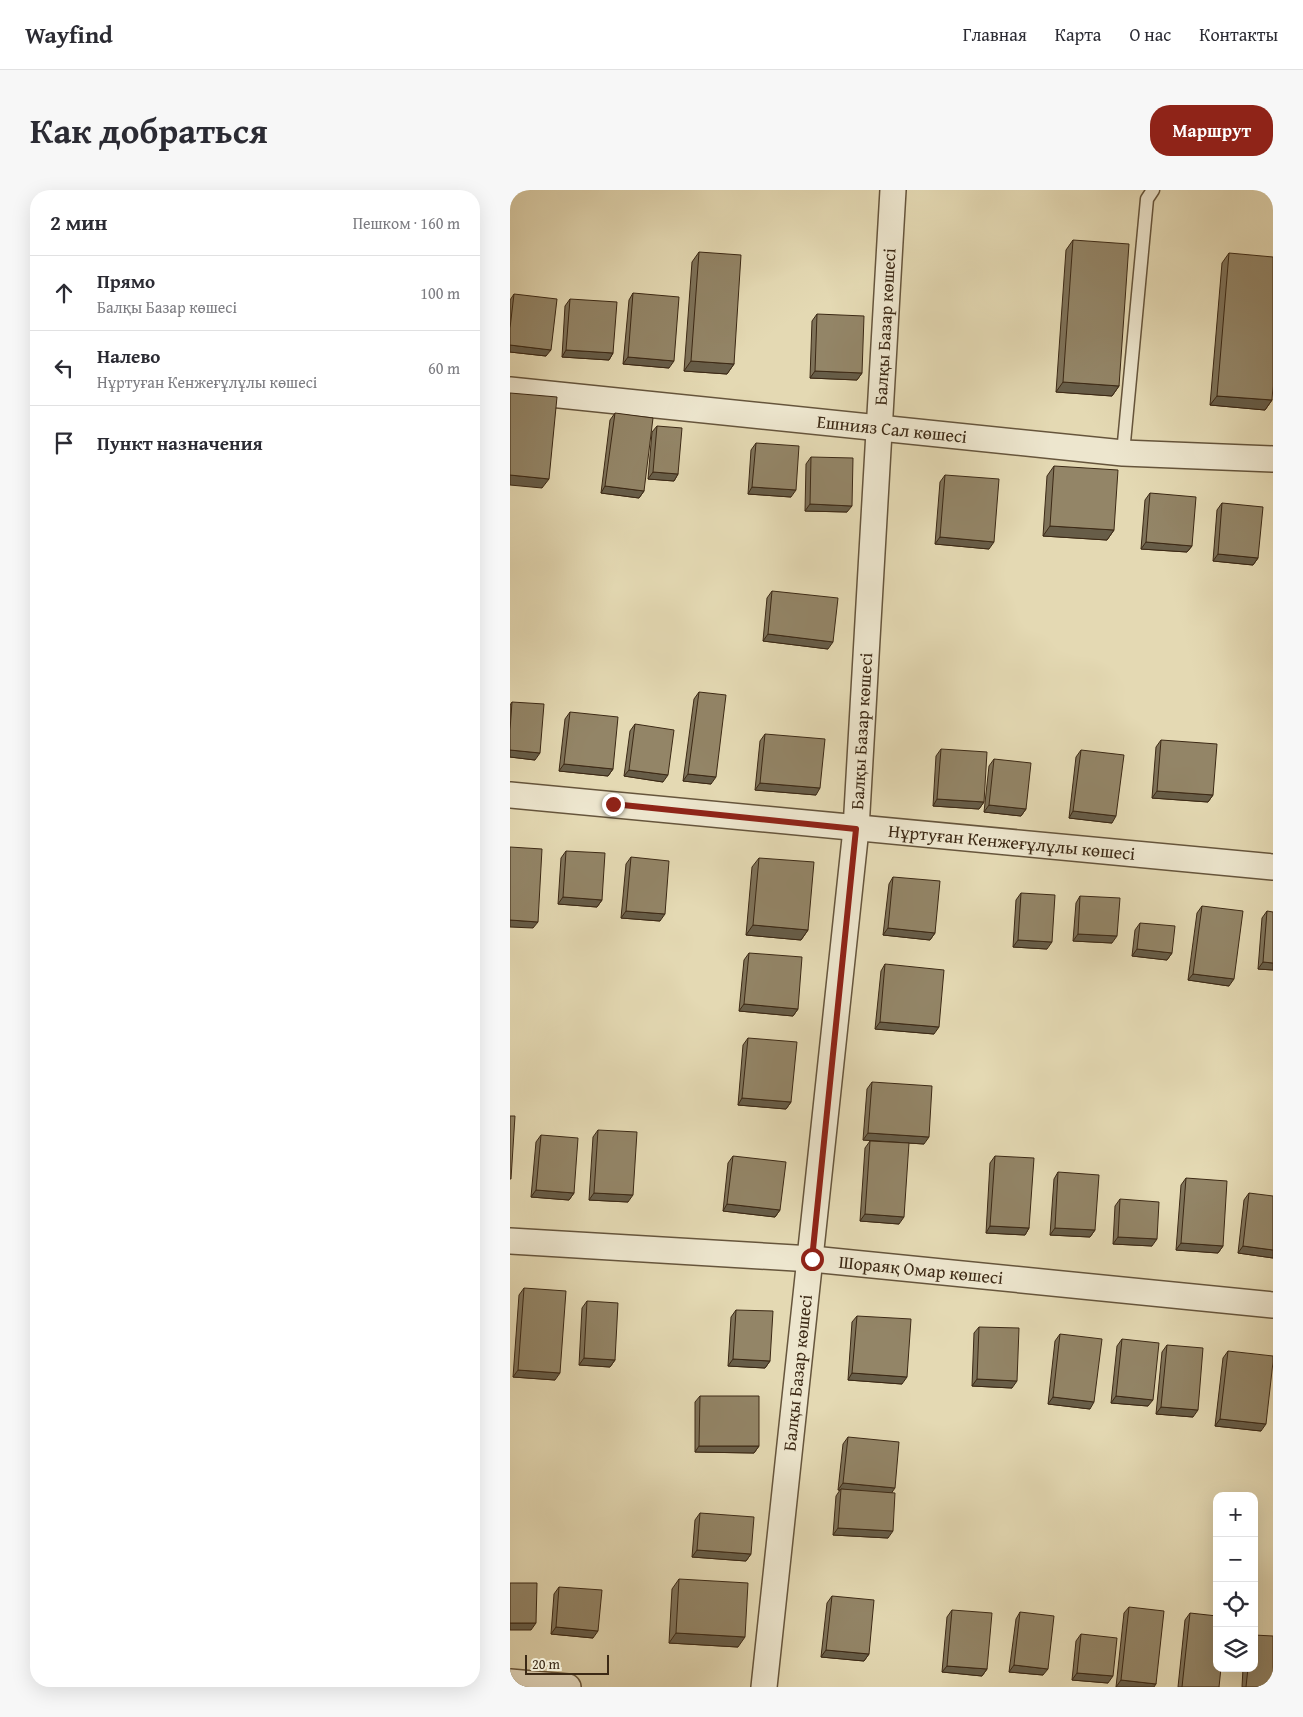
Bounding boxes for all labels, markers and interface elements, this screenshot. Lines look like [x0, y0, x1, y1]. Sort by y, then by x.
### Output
text: Wayfind [25, 17, 113, 52]
text: Главная [963, 21, 1027, 48]
text: Карта [1055, 21, 1101, 48]
text: О нас [1129, 21, 1171, 48]
text: Контакты [1199, 21, 1278, 48]
text: Как добраться [30, 105, 268, 156]
button: Маршрут [1150, 105, 1273, 156]
text: 2 мин [50, 207, 107, 238]
text: Пешком · 160 m [353, 211, 460, 235]
street label: Балқы Базар көшесі [867, 247, 903, 406]
text: Прямо [97, 267, 155, 295]
icon: ahead [50, 279, 78, 307]
text: 100 m [420, 281, 460, 305]
text: Балқы Базар көшесі [97, 295, 237, 319]
text: Налево [97, 342, 160, 370]
icon: left [50, 354, 78, 382]
text: 60 m [428, 356, 460, 380]
text: Нұртуған Кенжеғұлұлы көшесі [97, 370, 317, 394]
street label: Ешнияз Сал көшесі [816, 408, 968, 450]
icon: arrive [50, 429, 78, 457]
text: Пункт назначения [97, 429, 263, 457]
street label: Балқы Базар көшесі [843, 652, 879, 810]
route end [602, 793, 625, 816]
street label: Нұртуған Кенжеғұлұлы көшесі [887, 817, 1137, 867]
route start [801, 1248, 824, 1271]
street label: Шораяқ Омар көшесі [838, 1248, 1004, 1291]
street label: Балқы Базар көшесі [775, 1293, 819, 1452]
map controls [1213, 1492, 1258, 1672]
button: + [1213, 1492, 1258, 1537]
button: − [1213, 1537, 1258, 1582]
button: locate [1213, 1582, 1258, 1627]
button: layers [1213, 1627, 1258, 1672]
scale bar [525, 1652, 609, 1675]
text: 20 m [532, 1654, 560, 1674]

